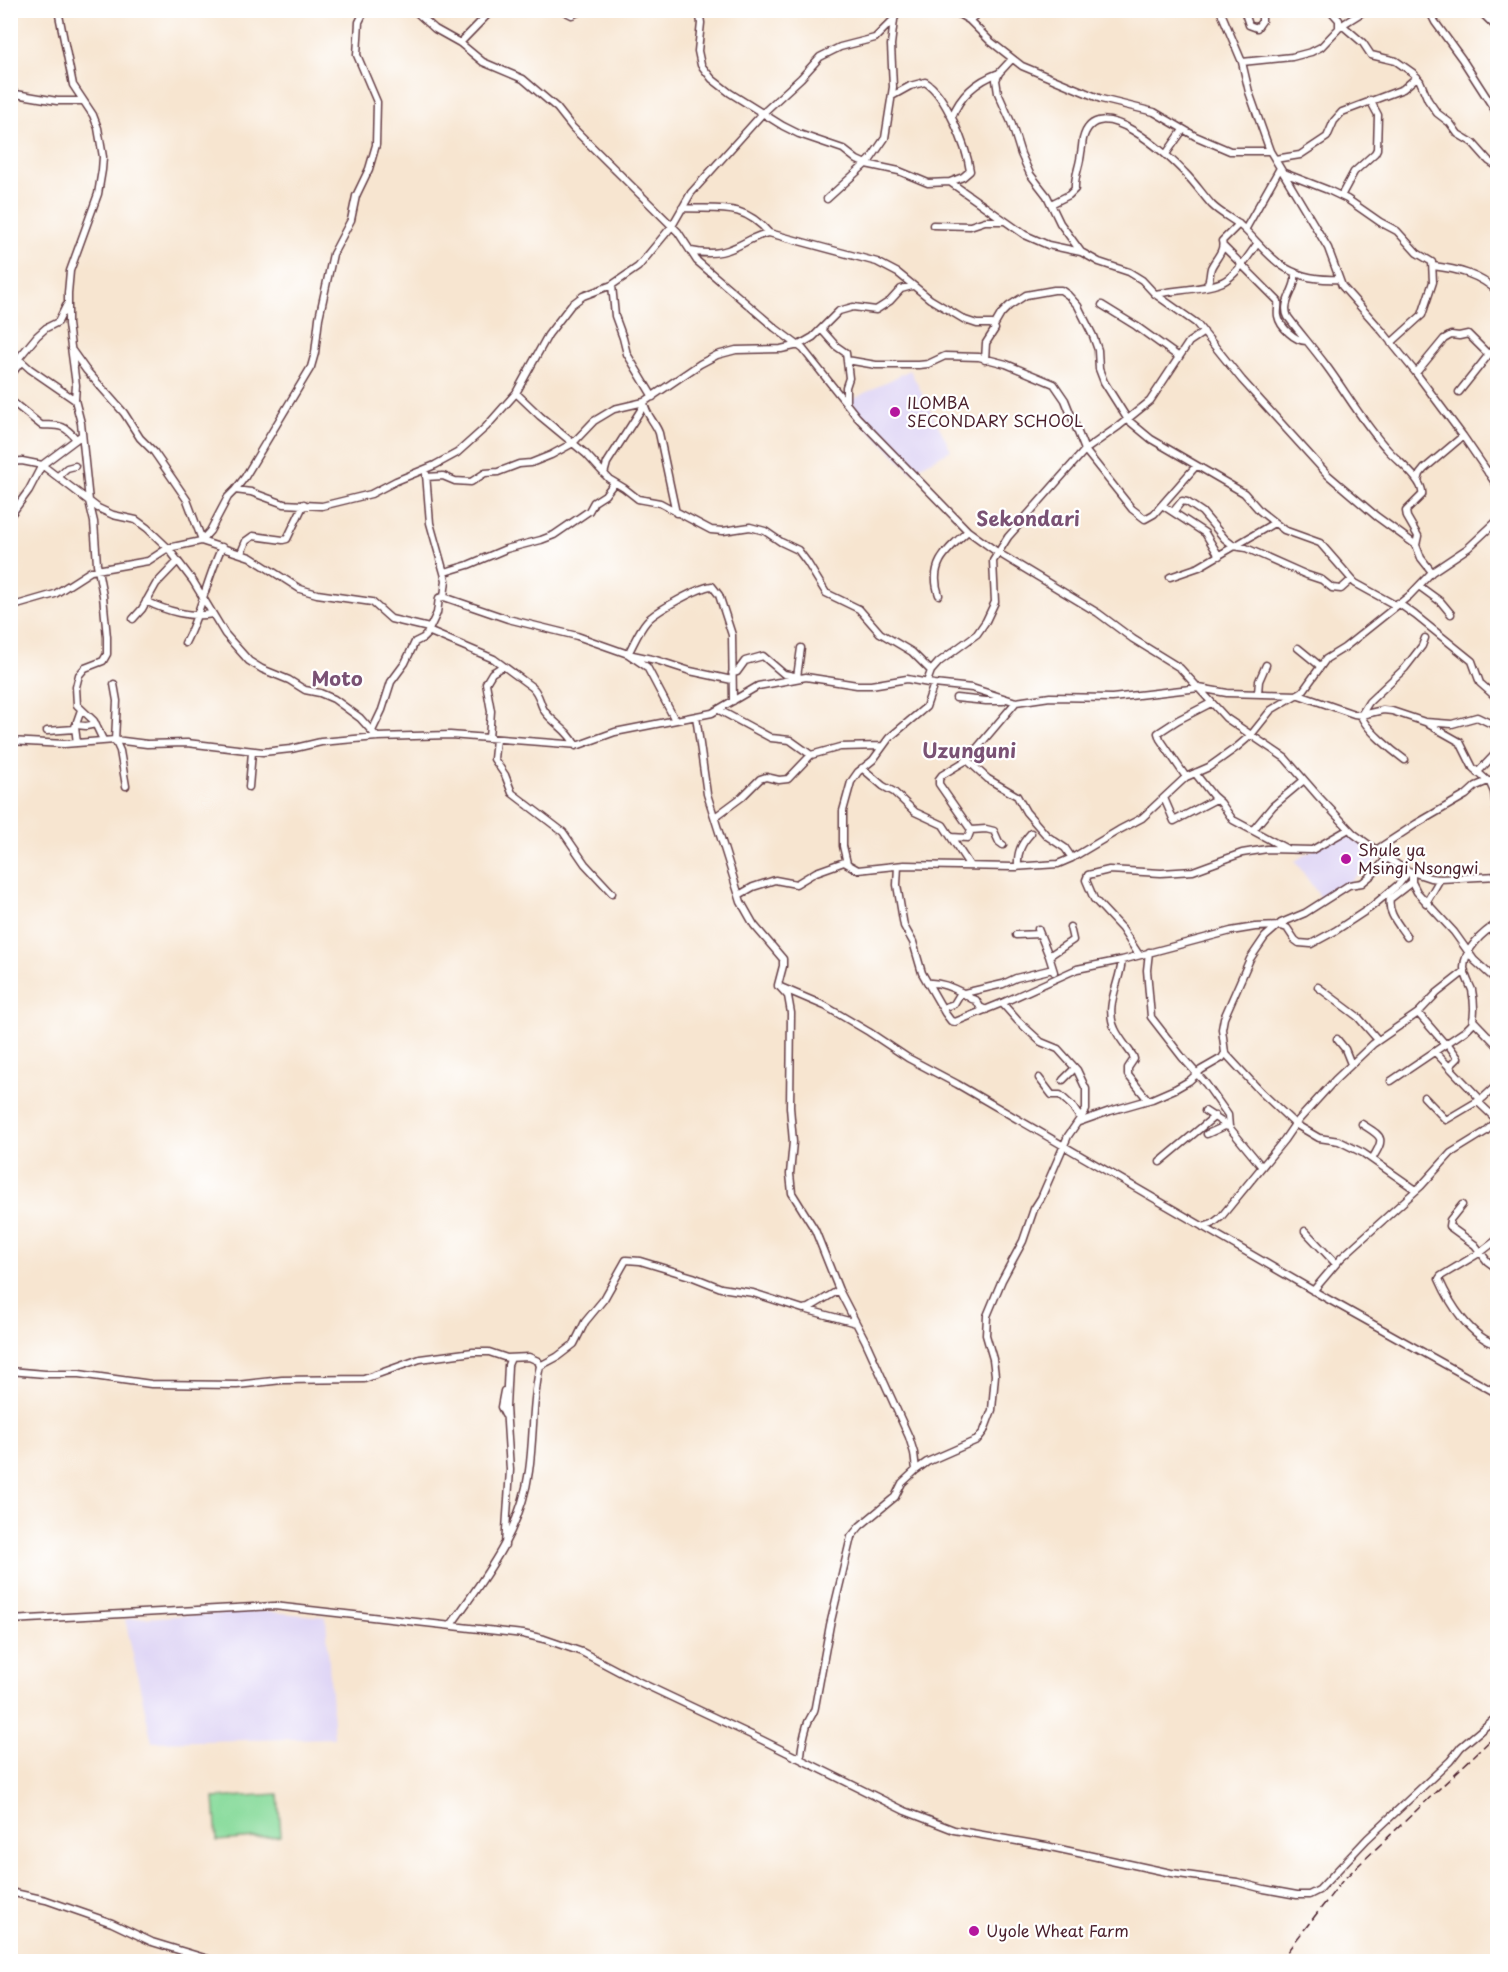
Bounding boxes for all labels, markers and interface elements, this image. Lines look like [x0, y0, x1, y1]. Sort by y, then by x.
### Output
place label: ILOMBA SECONDARY SCHOOL [907, 390, 1083, 432]
marker: ILOMBA SECONDARY SCHOOL [888, 405, 902, 419]
district label: Sekondari [976, 503, 1080, 533]
district label: Moto [311, 663, 363, 693]
district label: Uzunguni [922, 735, 1016, 765]
place label: Shule ya Msingi Nsongwi [1358, 837, 1478, 879]
marker: Shule ya Msingi Nsongwi [1339, 852, 1353, 866]
place label: Uyole Wheat Farm [986, 1918, 1129, 1942]
marker: Uyole Wheat Farm [967, 1924, 981, 1938]

